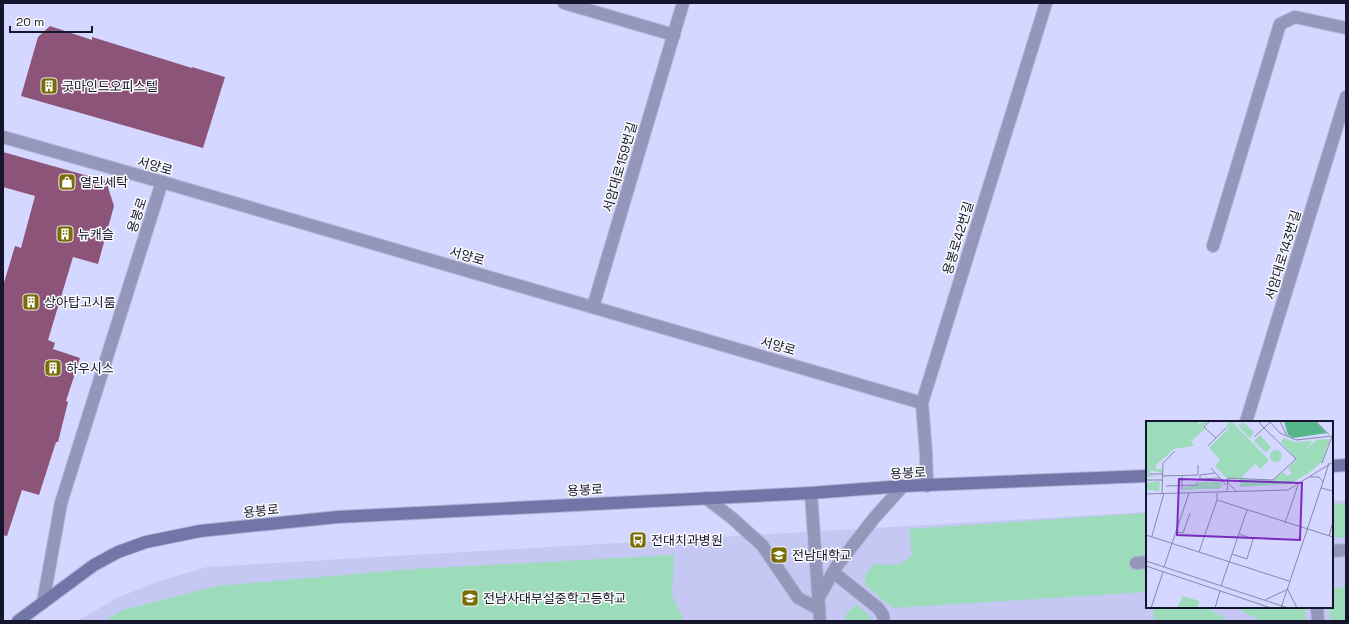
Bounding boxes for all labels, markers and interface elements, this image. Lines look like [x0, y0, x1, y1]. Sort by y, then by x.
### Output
scale bar [10, 8, 92, 34]
text: 20 m [16, 14, 44, 30]
building icon: 굿마인드오피스텔 [39, 76, 59, 96]
place label: 굿마인드오피스텔 [62, 78, 158, 95]
street label: 서암대로159번길 [599, 120, 641, 214]
street label: 서양로 [135, 153, 175, 179]
shop icon: 열린세탁 [57, 172, 77, 192]
place label: 열린세탁 [80, 174, 128, 191]
street label: 용봉로 [123, 195, 151, 235]
street label: 용봉로42번길 [939, 199, 977, 277]
street label: 서암대로143번길 [1261, 208, 1305, 302]
building icon: 뉴캐슬 [55, 224, 75, 244]
place label: 뉴캐슬 [78, 226, 114, 243]
street label: 서양로 [447, 243, 487, 269]
building icon: 상아탑고시룸 [21, 292, 41, 312]
place label: 상아탑고시룸 [44, 294, 116, 311]
street label: 서양로 [758, 333, 798, 359]
building icon: 하우시스 [43, 358, 63, 378]
place label: 하우시스 [66, 360, 114, 377]
inset map [1146, 421, 1333, 608]
street label: 용봉로 [890, 464, 926, 482]
street label: 용봉로 [567, 481, 603, 499]
street label: 용봉로 [242, 501, 280, 521]
bus stop icon: 전대치과병원 [628, 530, 648, 550]
place label: 전대치과병원 [651, 532, 723, 549]
school or university icon: 전남대학교 [769, 545, 789, 565]
place label: 전남대학교 [792, 547, 852, 564]
school or university icon: 전남사대부설중학고등학교 [460, 588, 480, 608]
place label: 전남사대부설중학고등학교 [483, 590, 627, 607]

